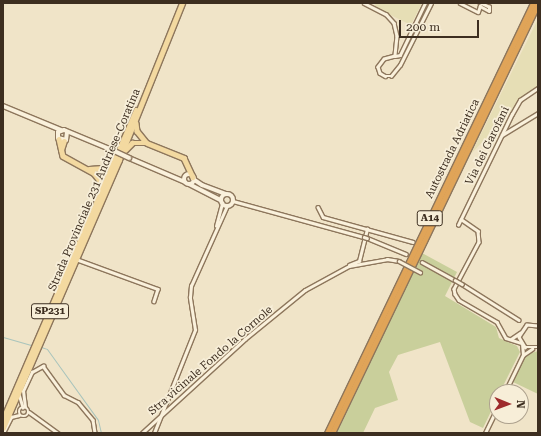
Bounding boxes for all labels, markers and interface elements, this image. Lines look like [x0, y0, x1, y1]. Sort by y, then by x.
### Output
scale bar [401, 12, 481, 38]
text: 200 m [406, 20, 440, 34]
street label: Strada Provinciale 231 Andriese-Coratina [46, 87, 144, 293]
street label: Autostrada Adriatica [423, 97, 483, 201]
street label: Via dei Garofani [463, 105, 513, 187]
road number: A14 [416, 210, 444, 226]
road number: SP231 [31, 303, 69, 319]
street label: Stra vicinale Fondo la Cornole [146, 304, 276, 418]
north arrow [489, 384, 529, 424]
text: N [514, 400, 527, 409]

